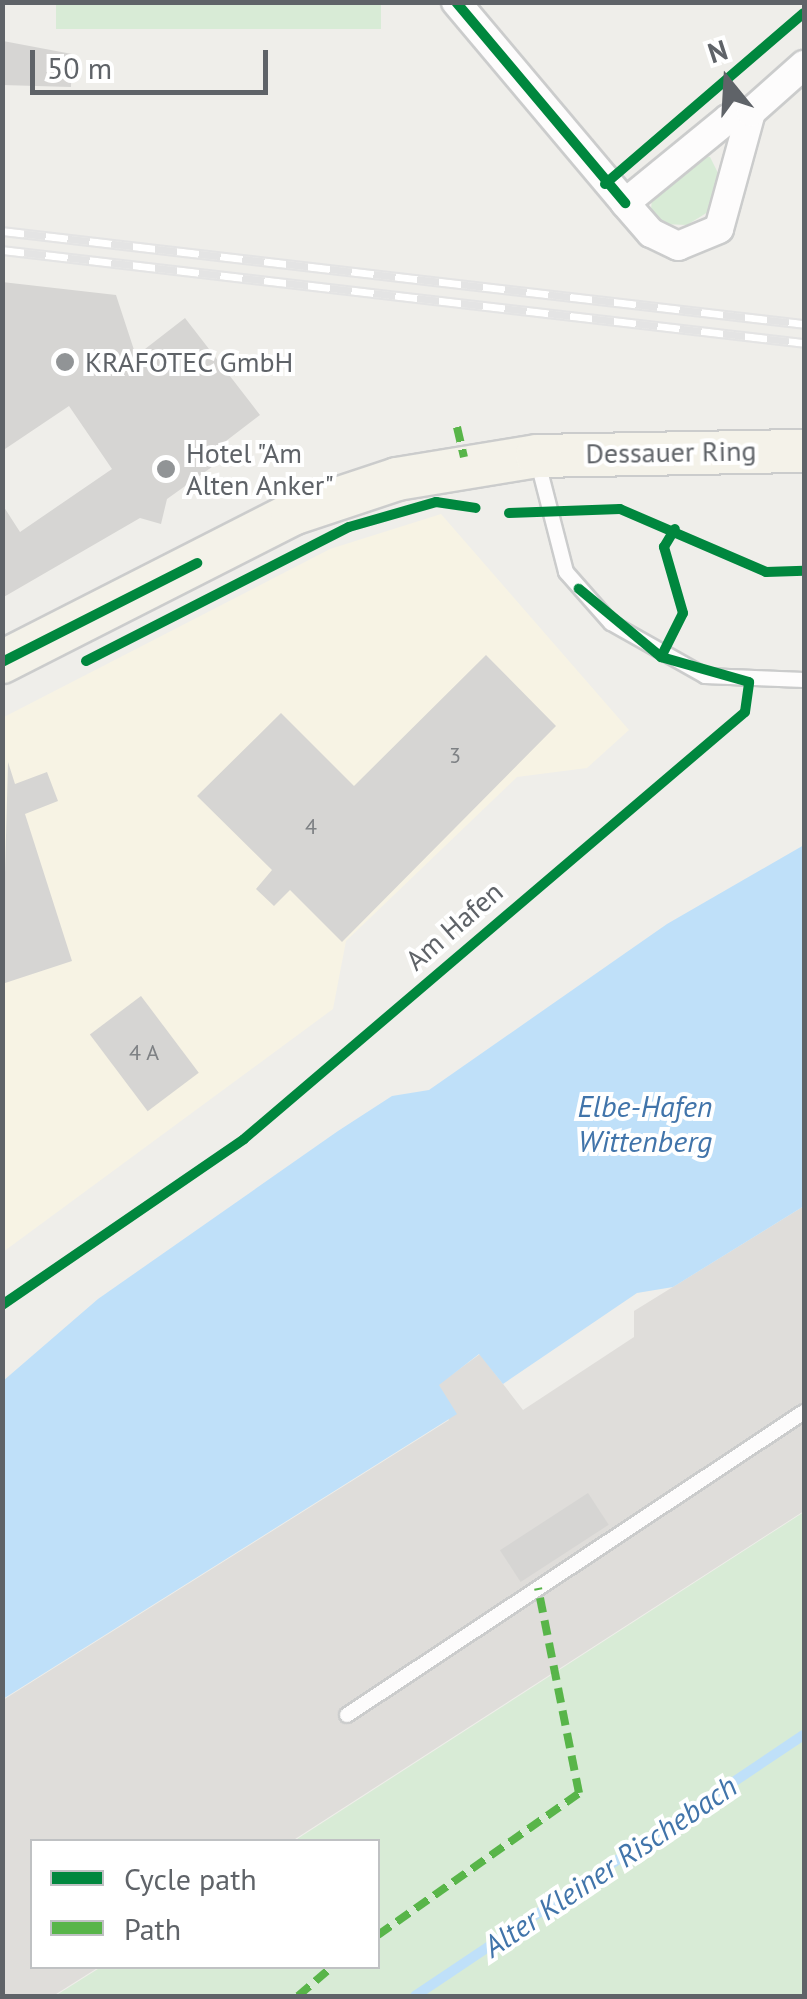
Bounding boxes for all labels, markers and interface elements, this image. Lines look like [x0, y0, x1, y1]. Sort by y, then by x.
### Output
scale bar [35, 30, 272, 92]
north arrow [677, 30, 777, 130]
text: N [703, 31, 732, 71]
text: 50 m [47, 48, 112, 87]
place label: KRAFOTEC GmbH [85, 345, 294, 379]
marker: KRAFOTEC GmbH [54, 351, 76, 373]
street label: Dessauer Ring [585, 434, 757, 470]
place label: Hotel "Am Alten Anker" [186, 436, 335, 502]
marker: Hotel "Am Alten Anker" [155, 458, 177, 480]
house number: 3 [449, 743, 461, 769]
house number: 4 [305, 814, 317, 840]
street label: Am Hafen [399, 875, 509, 977]
house number: 4 A [129, 1040, 159, 1066]
water label: Elbe-Hafen Wittenberg [578, 1088, 712, 1158]
water label: Alter Kleiner Rischebach [477, 1768, 743, 1964]
legend [30, 1839, 380, 1969]
text: Cycle path [124, 1859, 257, 1898]
text: Path [124, 1909, 181, 1948]

